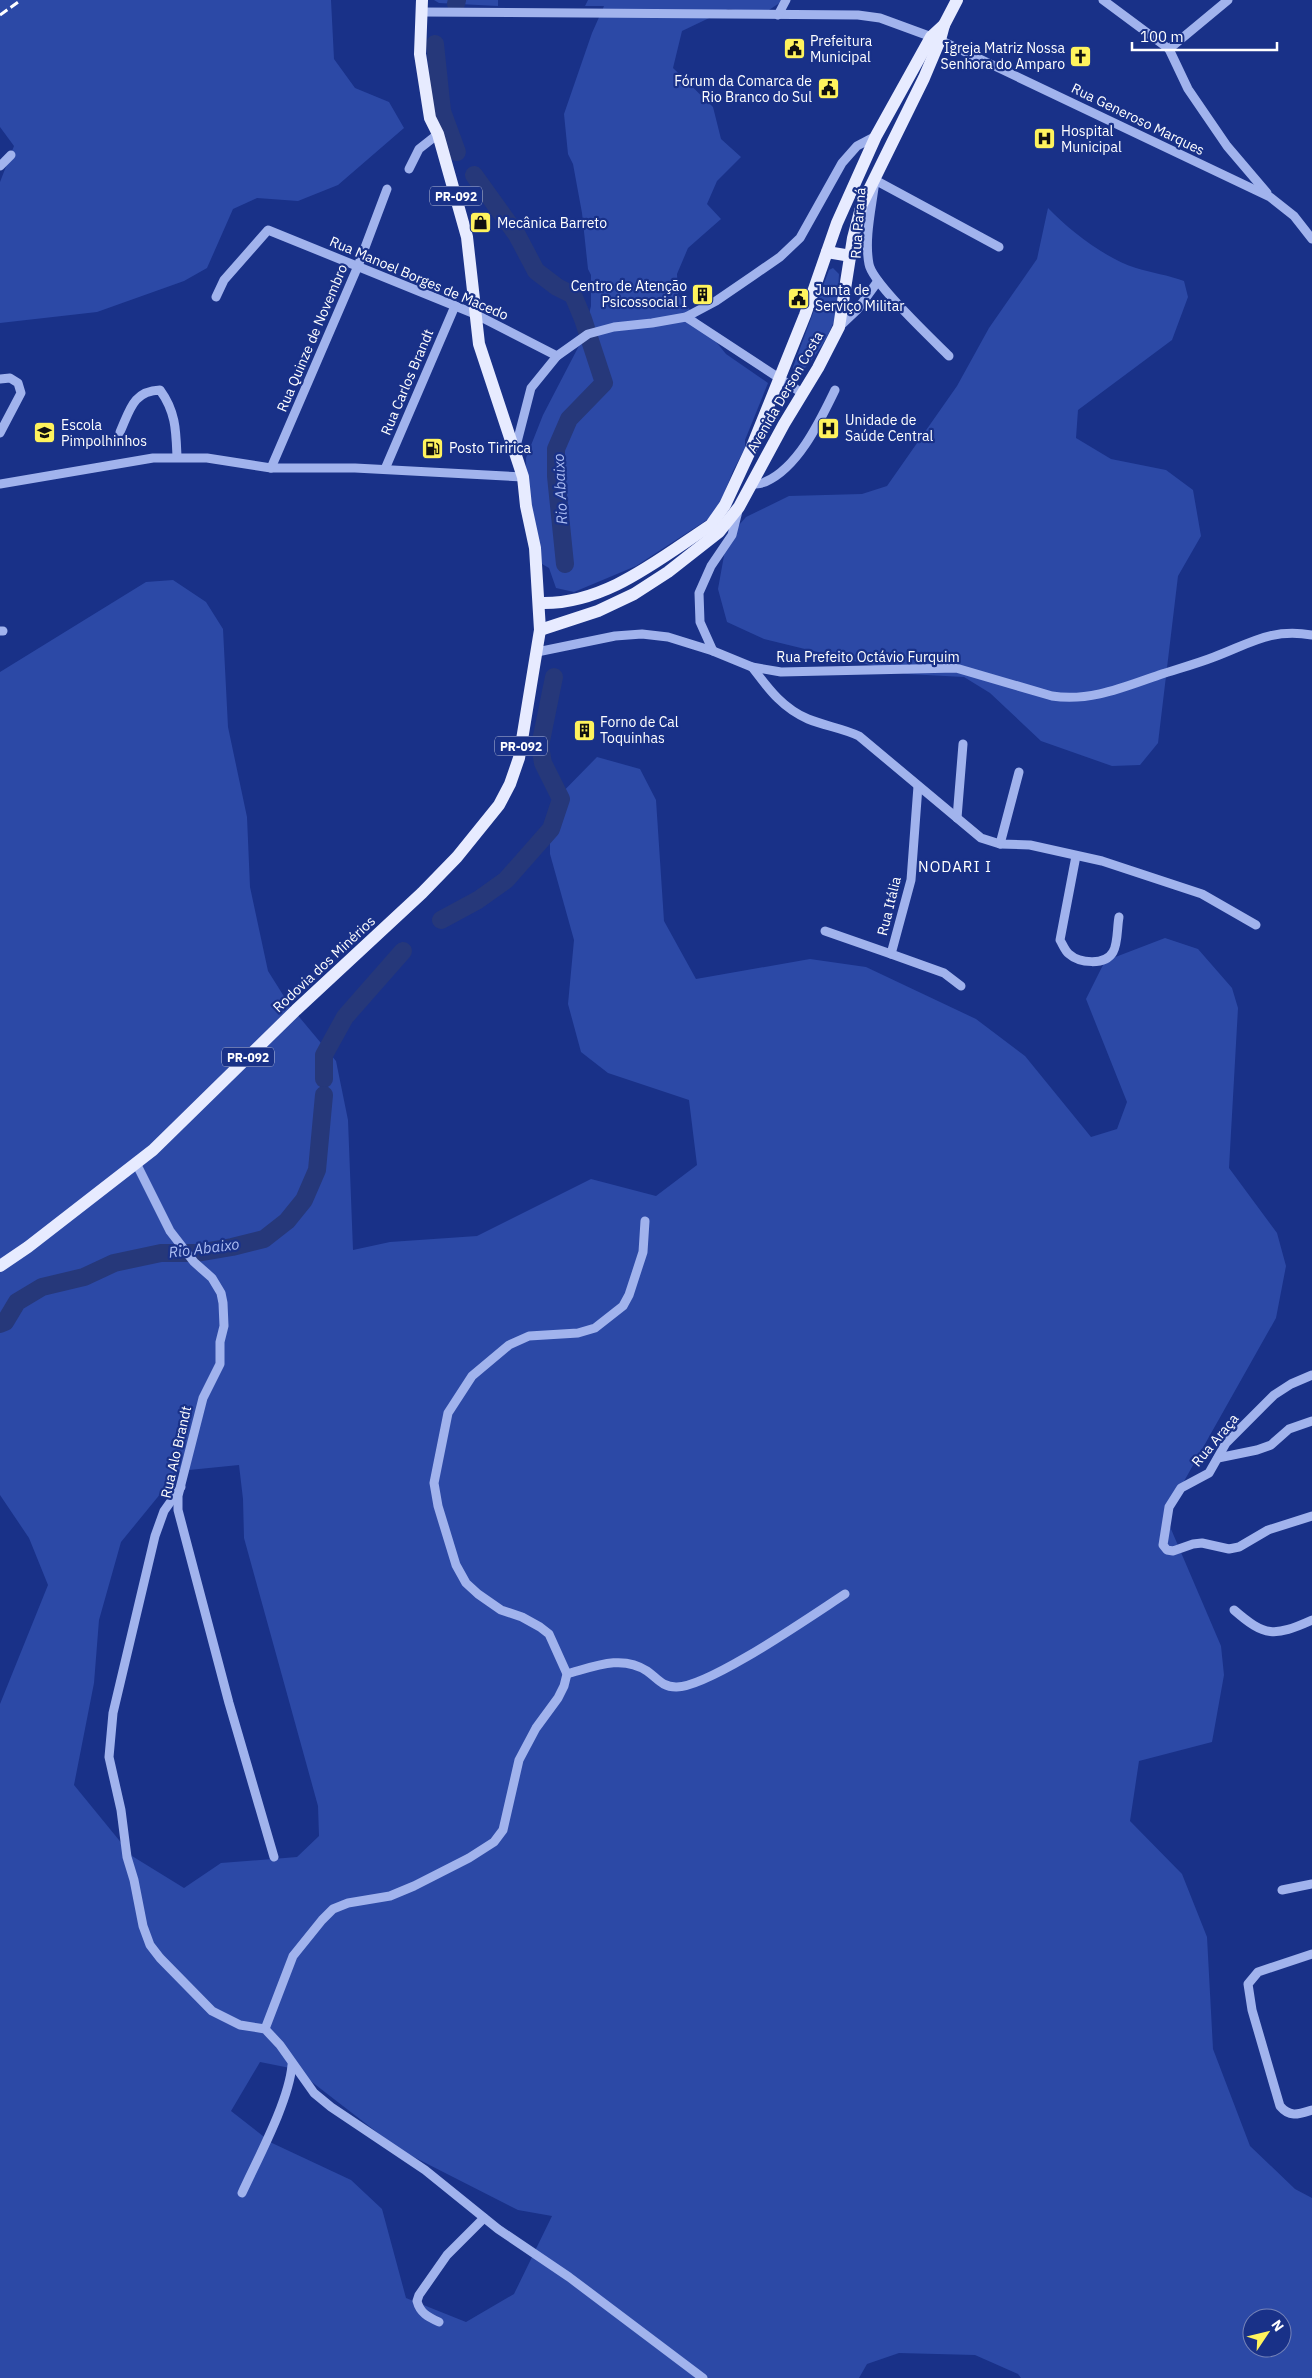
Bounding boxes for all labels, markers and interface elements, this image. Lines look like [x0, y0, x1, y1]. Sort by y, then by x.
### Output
scale bar [1132, 20, 1277, 52]
text: 100 m [1140, 27, 1184, 46]
place label: Prefeitura Municipal [810, 32, 873, 66]
public building icon: Prefeitura Municipal [782, 37, 806, 61]
place label: Igreja Matriz Nossa Senhora do Amparo [941, 39, 1066, 73]
church icon: Igreja Matriz Nossa Senhora do Amparo [1069, 44, 1093, 68]
place label: Fórum da Comarca de Rio Branco do Sul [674, 72, 812, 106]
public building icon: Fórum da Comarca de Rio Branco do Sul [816, 77, 840, 101]
street label: Rua Generoso Marques [1068, 79, 1208, 159]
place label: Hospital Municipal [1061, 122, 1122, 156]
hospital icon: Hospital Municipal [1033, 127, 1057, 151]
street label: Rua Paraná [847, 186, 870, 259]
road number: PR-092 [430, 187, 482, 206]
shop icon: Mecânica Barreto [469, 211, 493, 235]
place label: Mecânica Barreto [497, 214, 607, 232]
street label: Rua Manoel Borges de Macedo [327, 232, 511, 324]
street label: Rua Quinze de Novembro [273, 261, 351, 415]
place label: Centro de Atenção Psicossocial I [571, 277, 687, 311]
place label: Junta de Serviço Militar [815, 281, 904, 315]
building icon: Centro de Atenção Psicossocial I [691, 282, 715, 306]
public building icon: Junta de Serviço Militar [787, 286, 811, 310]
street label: Rua Carlos Brandt [377, 326, 437, 438]
street label: Avenida Derson Costa [743, 328, 827, 456]
place label: Unidade de Saúde Central [845, 411, 933, 445]
place label: Escola Pimpolhinhos [61, 416, 147, 450]
hospital icon: Unidade de Saúde Central [817, 416, 841, 440]
school or university icon: Escola Pimpolhinhos [33, 421, 57, 445]
fuel station icon: Posto Tiririca [421, 436, 445, 460]
place label: Posto Tiririca [449, 439, 532, 457]
water label: Rio Abaixo [549, 453, 571, 525]
street label: Rua Prefeito Octávio Furquim [776, 648, 960, 666]
place label: Forno de Cal Toquinhas [600, 713, 679, 747]
building icon: Forno de Cal Toquinhas [572, 718, 596, 742]
road number: PR-092 [495, 736, 547, 756]
district label: NODARI I [918, 857, 992, 876]
street label: Rua Itália [873, 874, 905, 938]
street label: Rodovia dos Minérios [269, 912, 379, 1016]
road number: PR-092 [222, 1048, 274, 1066]
water label: Rio Abaixo [167, 1234, 241, 1262]
street label: Rua Alo Brandt [157, 1404, 195, 1500]
street label: Rua Araça [1188, 1409, 1243, 1470]
north arrow [1242, 2308, 1292, 2358]
text: N [1267, 2316, 1288, 2335]

